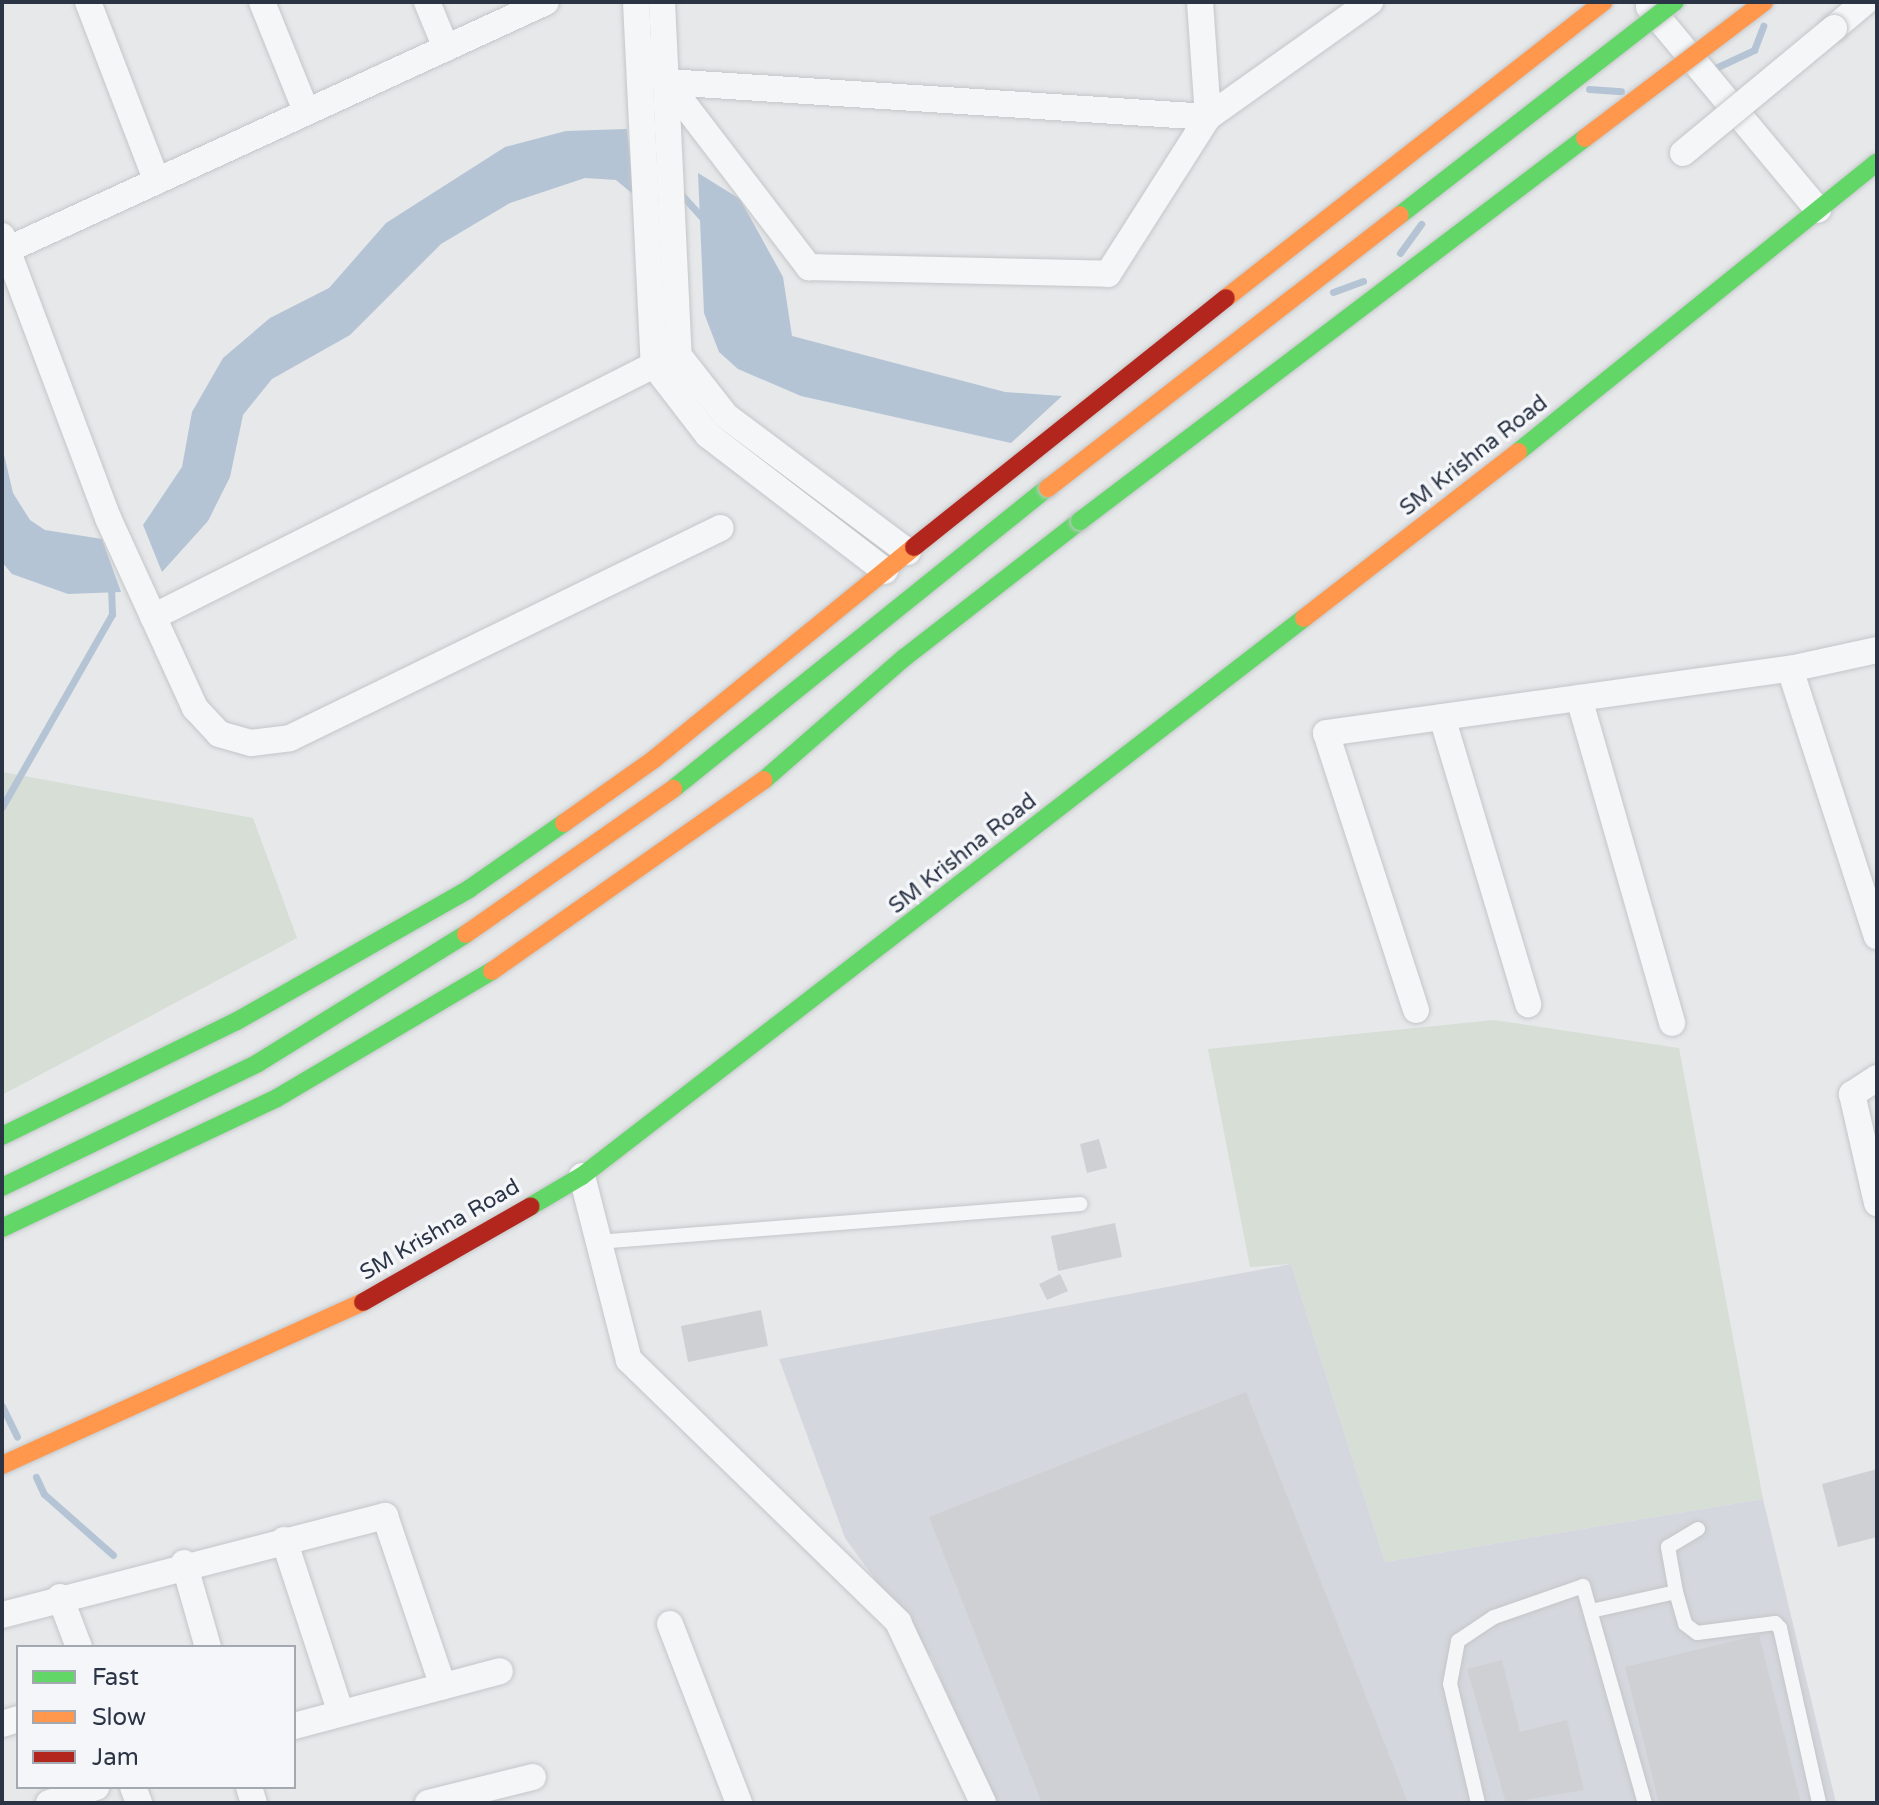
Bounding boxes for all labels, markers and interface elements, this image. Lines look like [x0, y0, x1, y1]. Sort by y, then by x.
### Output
street label: SM Krishna Road [1395, 390, 1553, 522]
street label: SM Krishna Road [884, 788, 1042, 920]
street label: SM Krishna Road [356, 1174, 524, 1286]
legend [16, 1645, 296, 1789]
text: Fast [92, 1663, 139, 1692]
text: Slow [92, 1703, 146, 1732]
text: Jam [92, 1743, 139, 1772]

